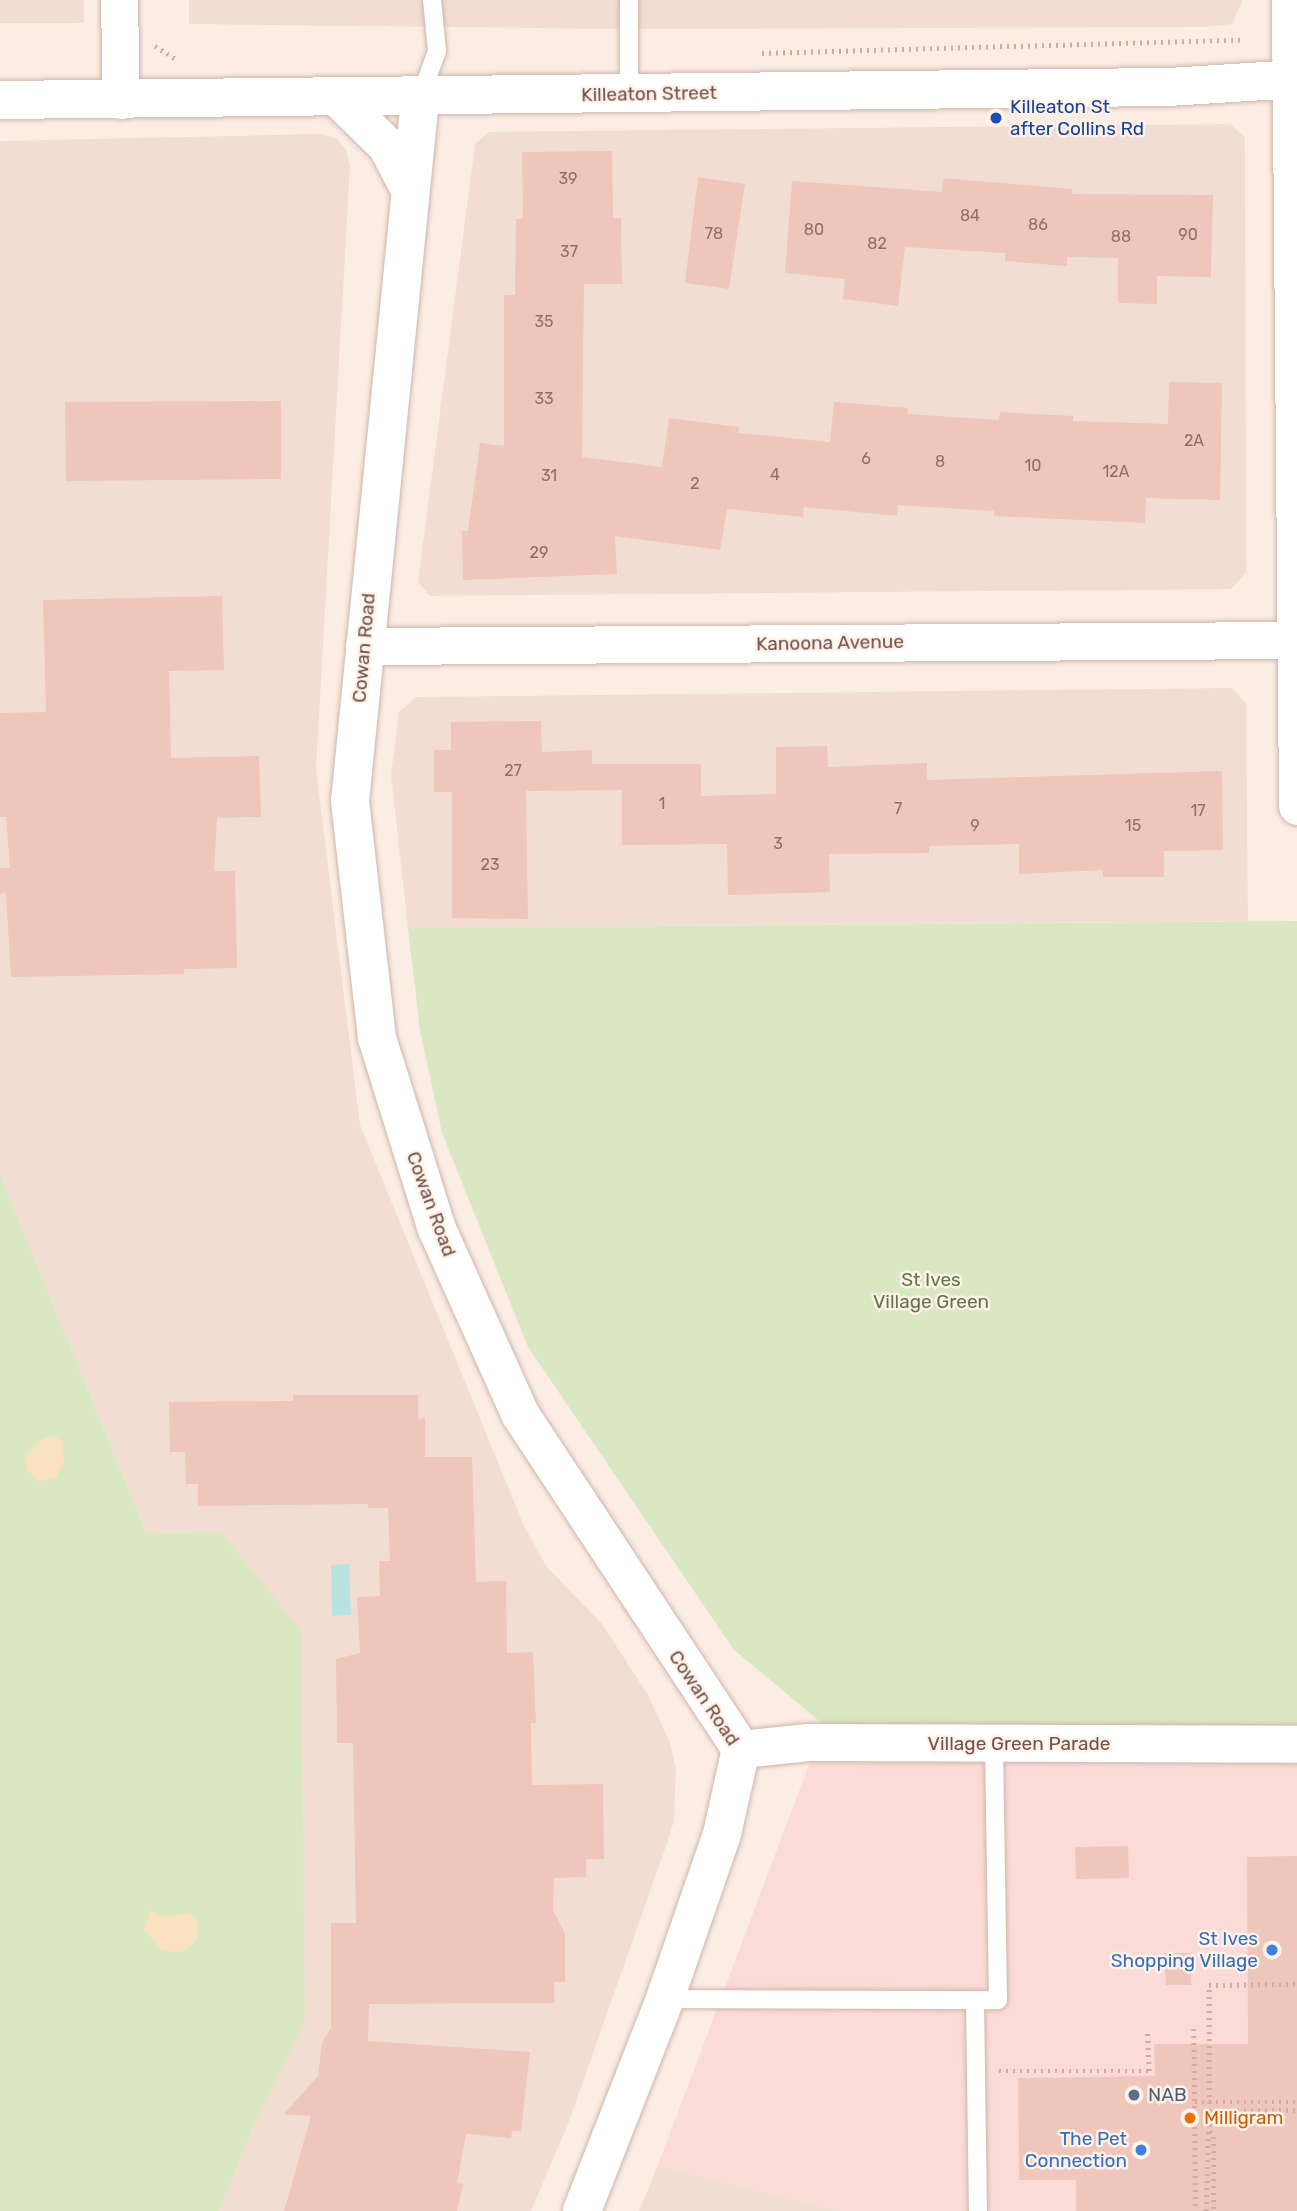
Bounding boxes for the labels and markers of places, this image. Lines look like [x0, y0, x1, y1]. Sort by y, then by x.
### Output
place label: Killeaton St after Collins Rd [1010, 96, 1145, 140]
marker: Killeaton St after Collins Rd [988, 110, 1004, 126]
place label: St Ives Shopping Village [1110, 1928, 1258, 1972]
marker: St Ives Shopping Village [1264, 1942, 1280, 1958]
place label: NAB [1148, 2084, 1187, 2106]
marker: NAB [1126, 2087, 1142, 2103]
place label: Milligram [1204, 2107, 1283, 2129]
marker: Milligram [1182, 2110, 1198, 2126]
place label: The Pet Connection [1025, 2128, 1127, 2172]
marker: The Pet Connection [1133, 2142, 1149, 2158]

